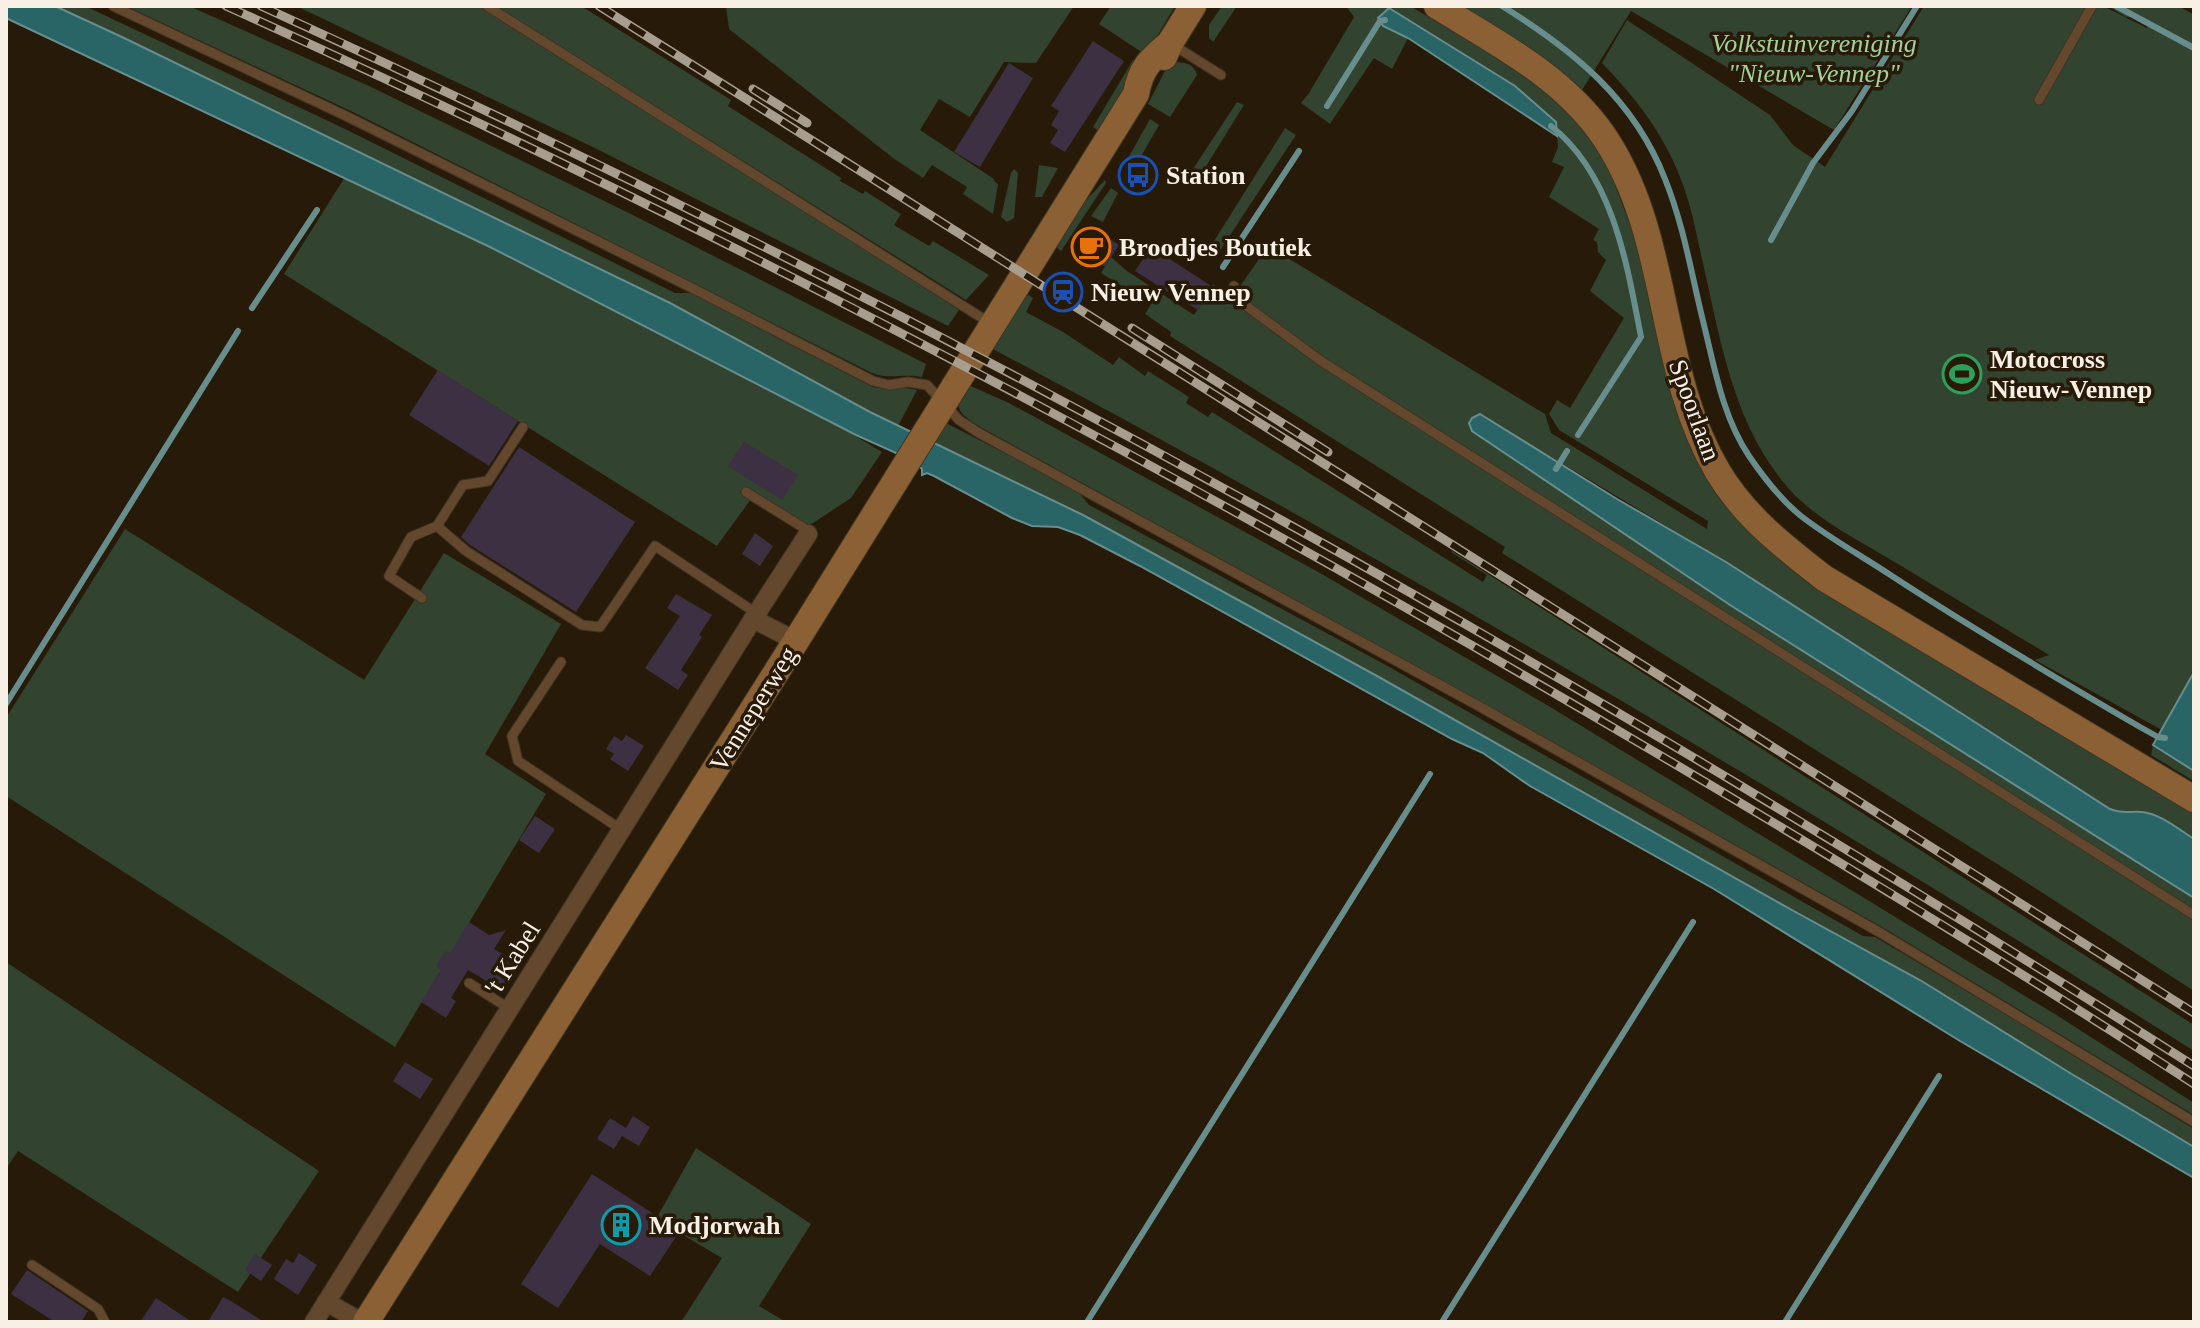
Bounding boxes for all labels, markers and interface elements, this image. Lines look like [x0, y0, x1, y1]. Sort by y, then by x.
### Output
park label: Volkstuinvereniging "Nieuw-Vennep" [1711, 29, 1917, 88]
bus stop icon: Station [1117, 154, 1159, 196]
place label: Station [1166, 161, 1246, 190]
cafe icon: Broodjes Boutiek [1070, 226, 1112, 268]
place label: Broodjes Boutiek [1119, 233, 1312, 262]
station icon: Nieuw Vennep [1042, 271, 1084, 313]
place label: Nieuw Vennep [1091, 278, 1251, 307]
place label: Motocross Nieuw-Vennep [1990, 345, 2152, 404]
sports icon: Motocross Nieuw-Vennep [1941, 353, 1983, 395]
street label: Spoorlaan [1663, 356, 1726, 465]
street label: Venneperweg [704, 642, 803, 777]
street label: 't Kabel [479, 916, 546, 1000]
building icon: Modjorwah [600, 1204, 642, 1246]
place label: Modjorwah [649, 1211, 781, 1240]

